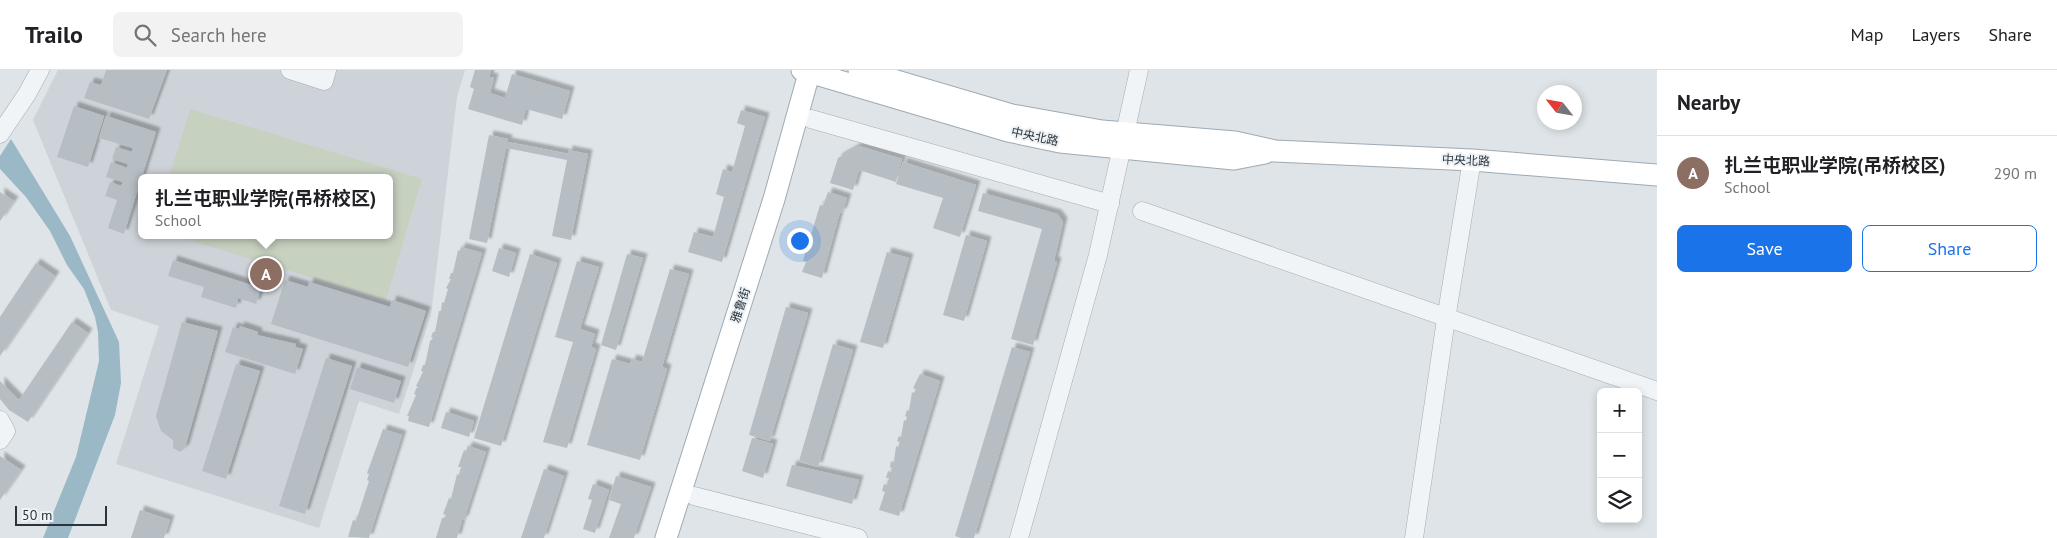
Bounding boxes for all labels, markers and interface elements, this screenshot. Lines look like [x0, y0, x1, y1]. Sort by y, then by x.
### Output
search box [113, 12, 463, 57]
text: Trailo [25, 19, 83, 50]
icon: search [131, 21, 159, 49]
text: Search here [171, 23, 267, 47]
text: Map [1851, 23, 1883, 46]
text: Layers [1911, 23, 1960, 46]
text: Share [1988, 23, 2032, 46]
north arrow [1537, 85, 1582, 130]
text: Nearby [1677, 89, 1740, 116]
street label: 中央北路 [1010, 124, 1060, 148]
street label: 中央北路 [1442, 151, 1490, 169]
text: 扎兰屯职业学院(吊桥校区) [1724, 153, 1945, 177]
text: A [1688, 163, 1698, 183]
text: 290 m [1994, 163, 2037, 183]
popup [138, 174, 393, 239]
text: School [1724, 177, 1770, 197]
text: 扎兰屯职业学院(吊桥校区) [155, 186, 376, 210]
text: School [155, 210, 201, 230]
button: Save [1677, 225, 1852, 272]
button: Share [1862, 225, 2037, 272]
your location [787, 228, 813, 254]
pin: A [250, 255, 282, 293]
street label: 雅鲁街 [727, 286, 753, 324]
map controls [1597, 388, 1642, 523]
button: + [1597, 388, 1642, 433]
button: − [1597, 433, 1642, 478]
button: layers [1597, 478, 1642, 523]
scale bar [15, 503, 108, 526]
text: 50 m [22, 506, 52, 524]

